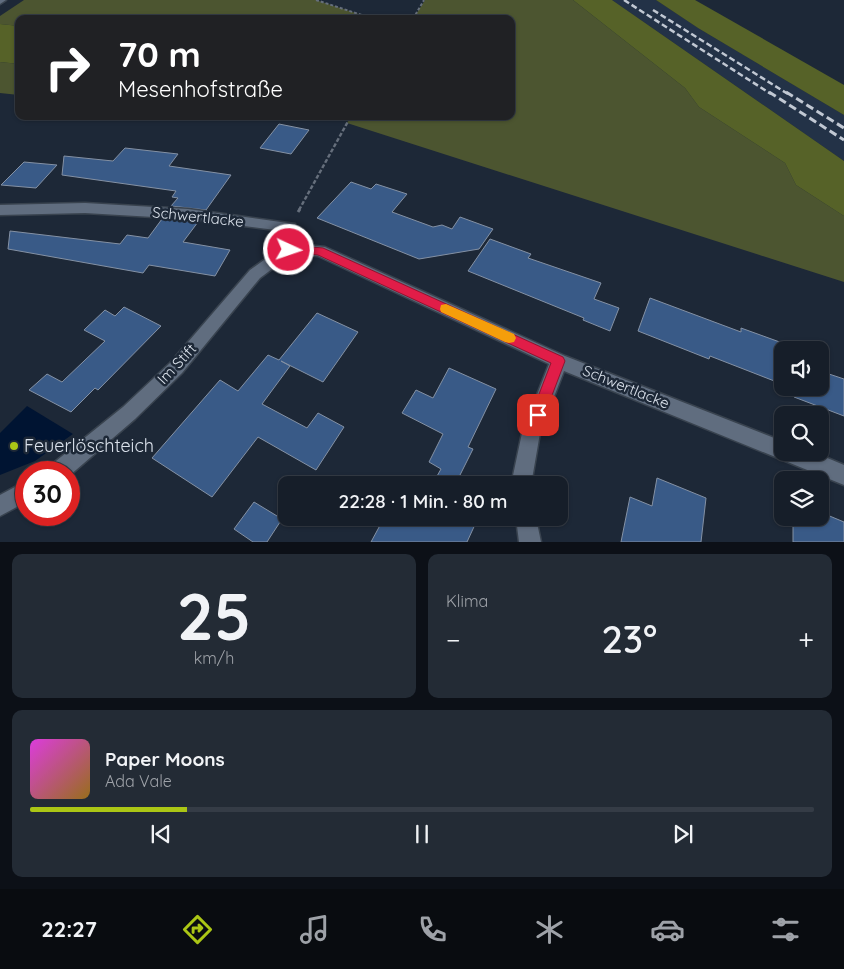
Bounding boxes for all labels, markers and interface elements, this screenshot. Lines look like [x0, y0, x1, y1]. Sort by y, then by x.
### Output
text: 70 m [118, 32, 201, 76]
icon: right [35, 35, 100, 100]
text: Mesenhofstraße [118, 75, 283, 103]
street label: Schwertlacke [151, 202, 245, 231]
position arrow [262, 223, 314, 275]
street label: Im Stift [153, 339, 200, 388]
map controls [774, 341, 829, 526]
button: sound [774, 341, 829, 396]
street label: Schwertlacke [580, 361, 672, 413]
pin [517, 394, 559, 436]
icon: arrive [524, 401, 552, 429]
button: search [774, 406, 829, 461]
place label: Feuerlöschteich [24, 434, 154, 457]
marker: Feuerlöschteich [8, 440, 20, 452]
speed limit sign: 30 [15, 461, 80, 526]
button: layers [774, 471, 829, 526]
text: 22:28 · 1 Min. · 80 m [338, 489, 508, 513]
text: 25 [177, 575, 251, 656]
text: Klima [446, 591, 488, 611]
text: 23° [601, 615, 657, 663]
text: − [446, 622, 461, 657]
text: + [798, 622, 814, 657]
text: km/h [194, 648, 234, 668]
text: Paper Moons [105, 747, 225, 771]
text: Ada Vale [105, 771, 172, 791]
icon: previous [147, 820, 175, 848]
icon: pause [408, 820, 436, 848]
icon: next [669, 820, 697, 848]
icon: directions [180, 912, 215, 947]
icon: music [297, 912, 332, 947]
icon: phone [415, 912, 450, 947]
icon: climate [532, 912, 567, 947]
icon: car [650, 912, 685, 947]
icon: filters [768, 912, 803, 947]
text: 22:27 [41, 915, 97, 943]

